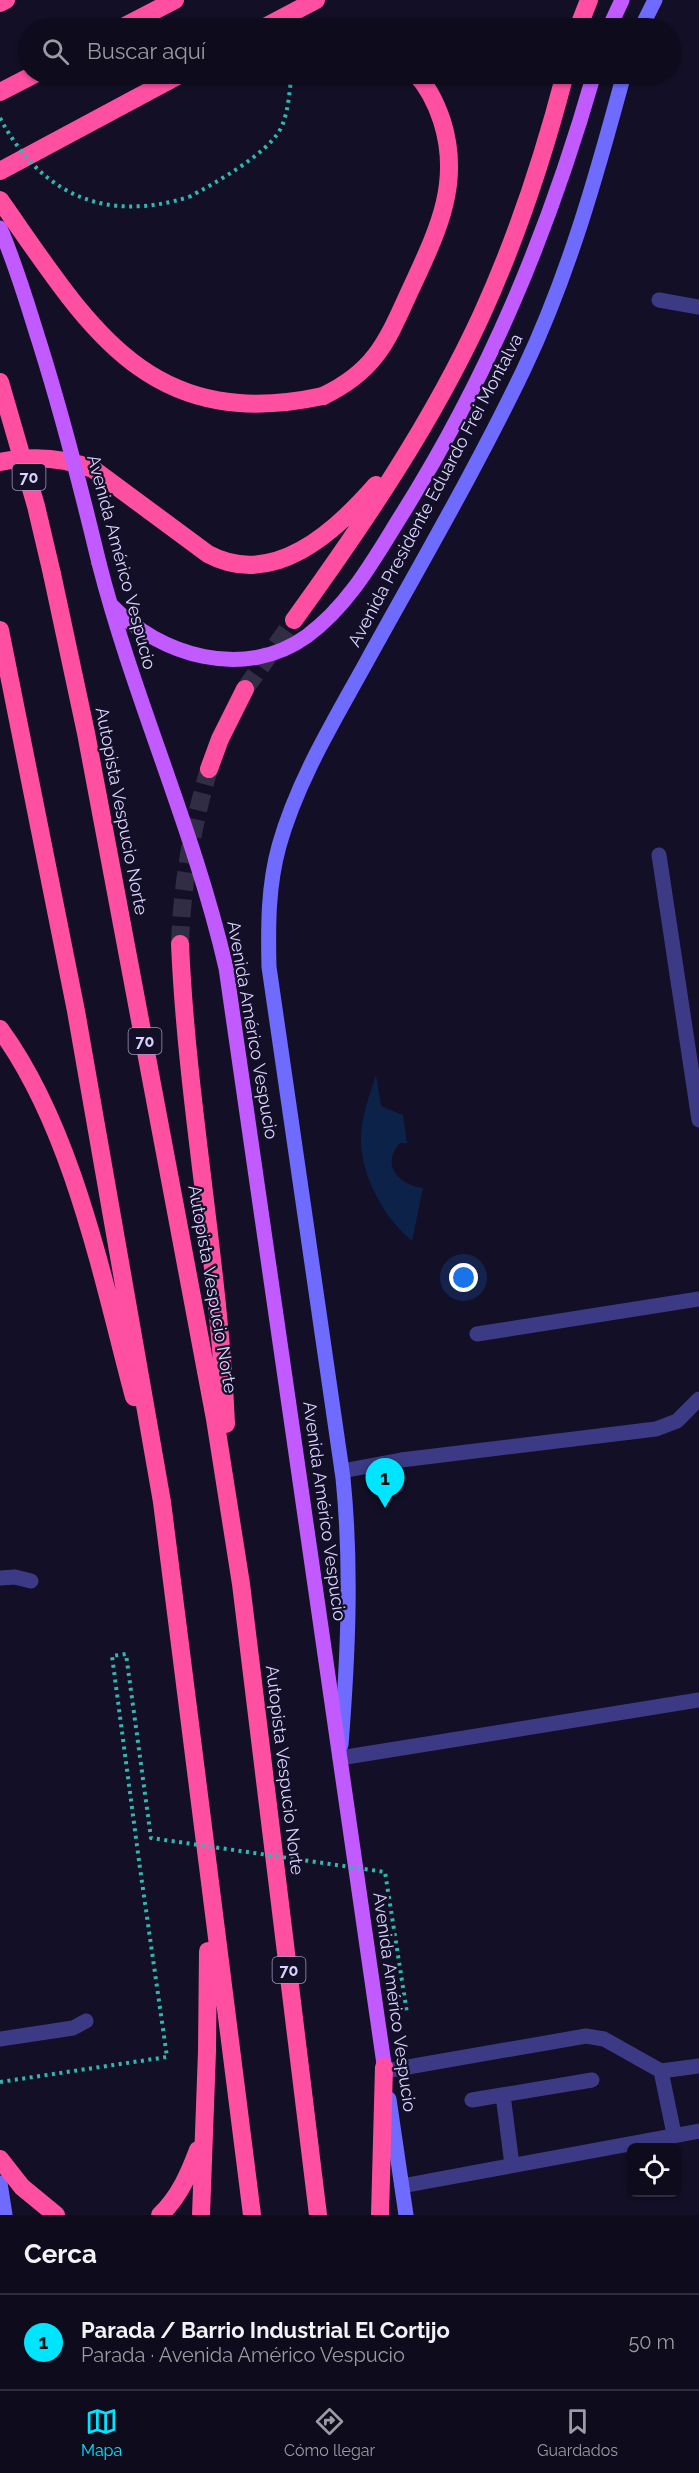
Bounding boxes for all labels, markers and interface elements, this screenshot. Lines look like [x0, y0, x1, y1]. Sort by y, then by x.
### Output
search box [18, 18, 681, 84]
icon: search [39, 35, 72, 68]
text: Buscar aquí [87, 38, 206, 64]
street label: Avenida Presidente Eduardo Frei Montalva [343, 330, 527, 650]
street label: Avenida Américo Vespucio [83, 452, 161, 672]
road number: 70 [12, 464, 46, 490]
street label: Autopista Vespucio Norte [92, 705, 153, 917]
street label: Avenida Américo Vespucio [223, 919, 283, 1141]
road number: 70 [128, 1028, 162, 1054]
street label: Autopista Vespucio Norte [184, 1183, 242, 1395]
your location [449, 1263, 478, 1292]
street label: Avenida Américo Vespucio [299, 1400, 351, 1622]
pin: 1 [366, 1458, 404, 1508]
street label: Autopista Vespucio Norte [262, 1664, 308, 1877]
street label: Avenida Américo Vespucio [369, 1891, 421, 2113]
road number: 70 [272, 1957, 306, 1983]
map controls [627, 2143, 681, 2197]
button: locate [627, 2143, 681, 2197]
text: Cerca [24, 2239, 97, 2269]
text: Parada / Barrio Industrial El Cortijo [81, 2317, 450, 2343]
text: 1 [39, 2330, 48, 2354]
text: 50 m [628, 2330, 675, 2354]
text: Parada · Avenida Américo Vespucio [81, 2343, 405, 2367]
tab: Mapa [81, 2405, 122, 2460]
tab: Cómo llegar [284, 2405, 375, 2460]
tab: Guardados [537, 2405, 618, 2460]

